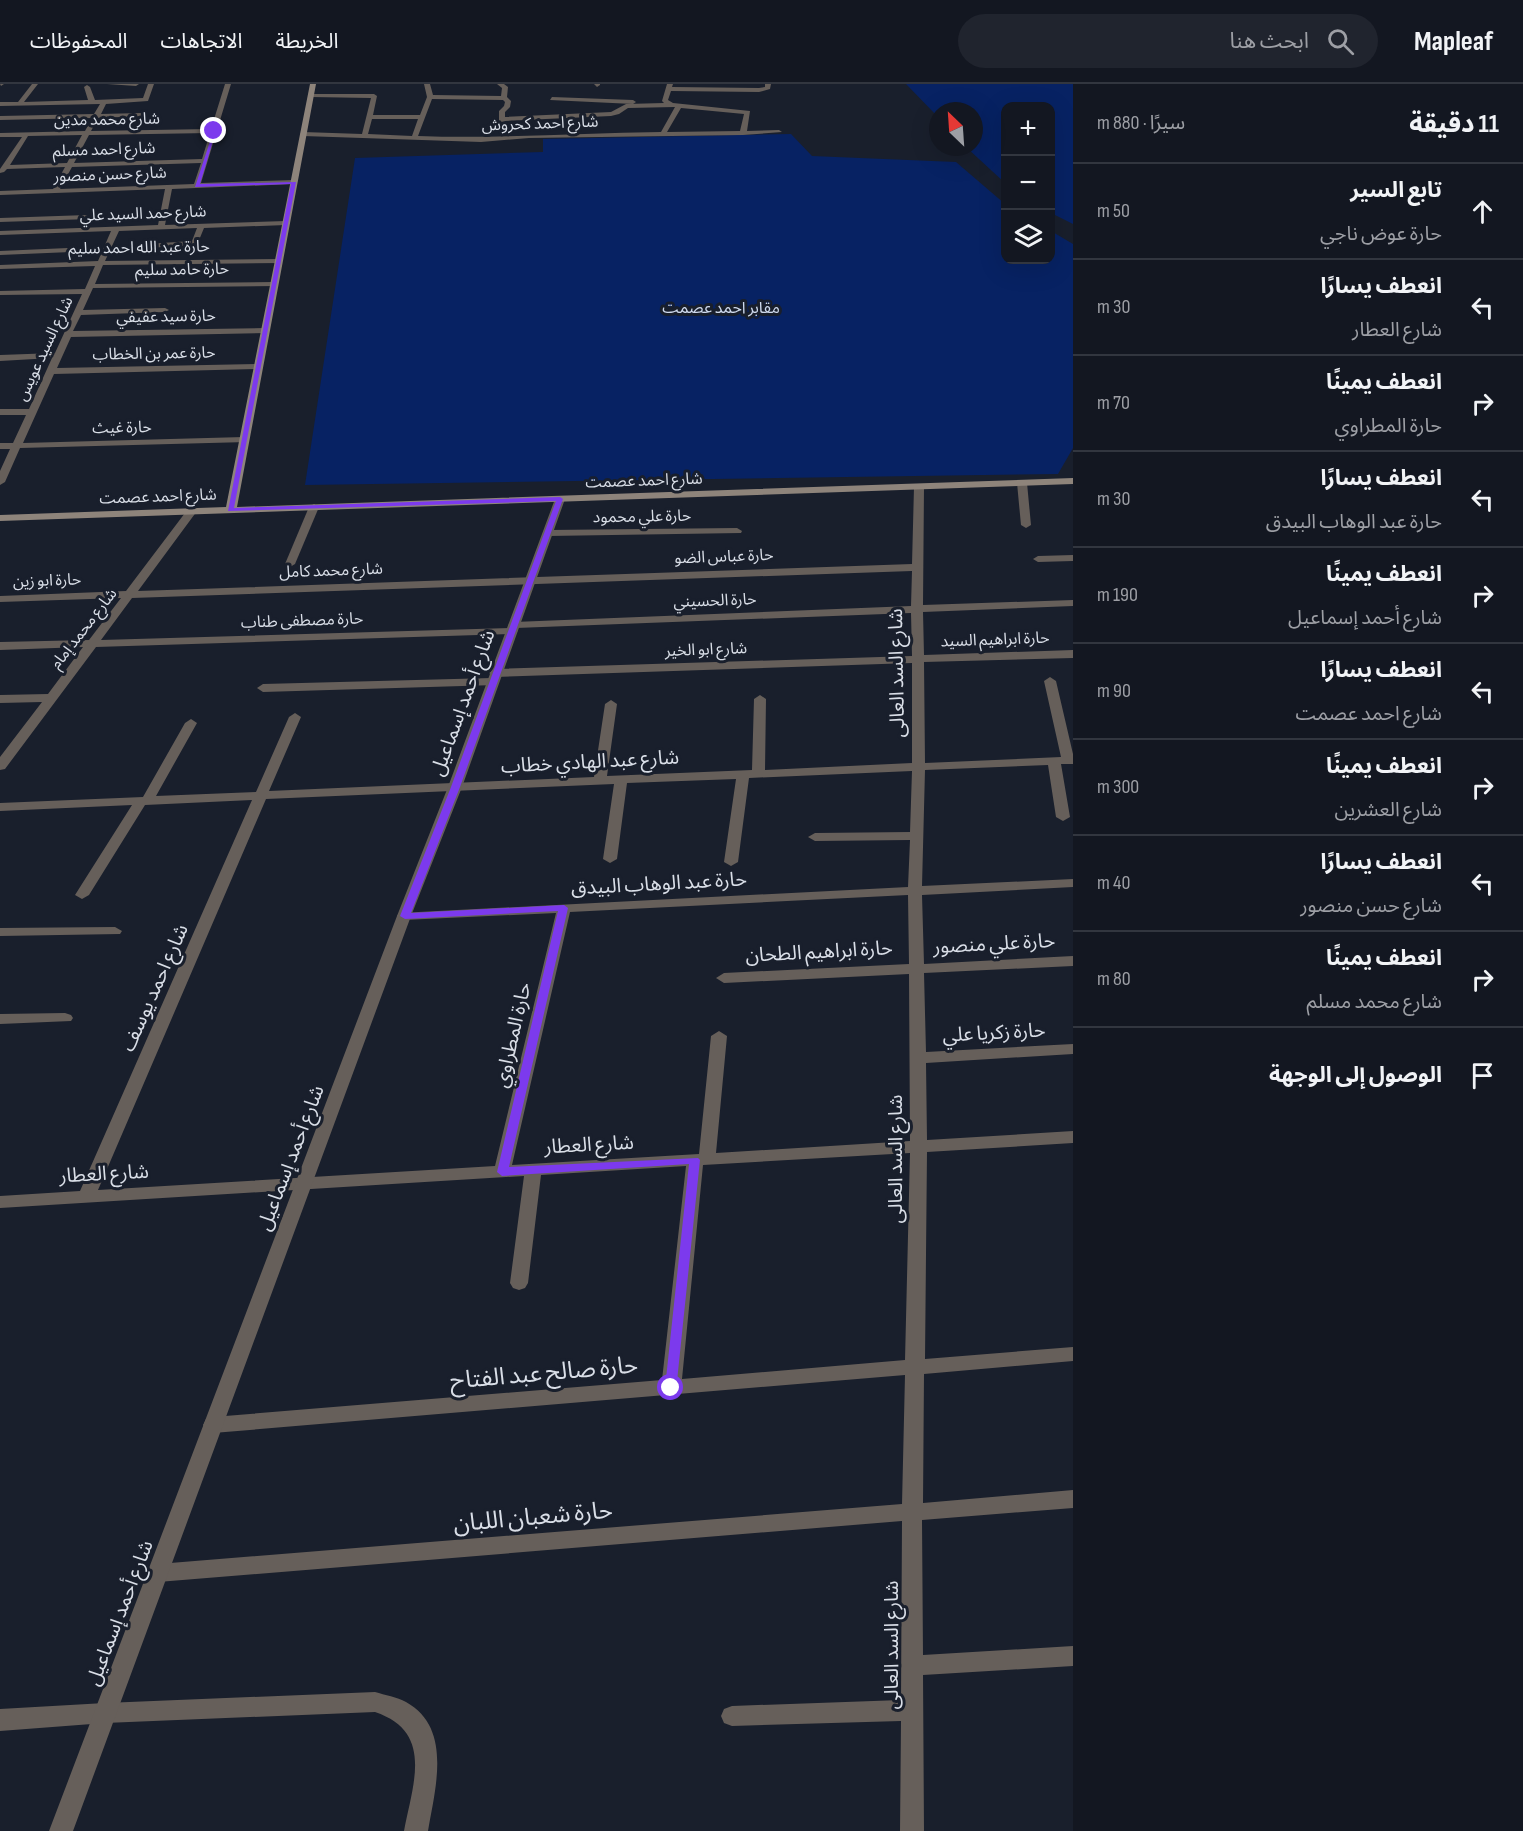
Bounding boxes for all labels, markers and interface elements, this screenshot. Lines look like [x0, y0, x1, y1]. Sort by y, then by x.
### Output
search box [958, 14, 1378, 68]
icon: search [1324, 25, 1357, 58]
text: Mapleaf [1414, 25, 1493, 58]
text: ابحث هنا [1230, 28, 1309, 55]
text: المحفوظات [30, 29, 127, 54]
text: الاتجاهات [160, 29, 242, 54]
text: الخريطة [275, 29, 338, 54]
north arrow [929, 102, 983, 156]
map controls [1001, 102, 1055, 264]
button: + [1001, 102, 1055, 156]
text: 11 دقيقة [1409, 109, 1499, 140]
street label: شارع محمد مدين [54, 110, 160, 132]
text: سيرًا · 880 m [1097, 111, 1185, 135]
street label: شارع احمد كحروش [481, 112, 599, 138]
route end [200, 117, 226, 143]
street label: شارع احمد مسلم [52, 139, 156, 163]
button: − [1001, 156, 1055, 210]
street label: شارع حسن منصور [52, 164, 167, 189]
text: تابع السير [1350, 177, 1442, 204]
icon: ahead [1466, 195, 1499, 228]
text: 50 m [1097, 199, 1130, 223]
street label: شارع حمد السيد علي [79, 202, 207, 228]
button: layers [1001, 210, 1055, 264]
text: حارة عوض ناجي [1320, 222, 1442, 246]
street label: حارة عبد الله احمد سليم [68, 237, 210, 261]
street label: حارة حامد سليم [135, 260, 229, 282]
text: انعطف يسارًا [1320, 273, 1442, 300]
icon: left [1466, 291, 1499, 324]
street label: شارع السيد عويس [13, 294, 79, 405]
text: 30 m [1097, 295, 1130, 319]
park label: مقابر احمد عصمت [662, 299, 780, 318]
street label: حارة سيد عفيفي [116, 307, 216, 329]
text: شارع العطار [1352, 318, 1442, 342]
street label: حارة عمر بن الخطاب [92, 343, 216, 365]
text: انعطف يمينًا [1326, 369, 1442, 396]
icon: right [1466, 387, 1499, 420]
text: 70 m [1097, 391, 1130, 415]
text: حارة المطراوي [1335, 414, 1442, 438]
street label: حارة غيث [92, 418, 152, 438]
text: انعطف يسارًا [1320, 465, 1442, 492]
street label: شارع احمد عصمت [585, 469, 703, 495]
icon: left [1466, 483, 1499, 516]
street label: شارع احمد عصمت [99, 485, 217, 511]
text: 30 m [1097, 487, 1130, 511]
street label: حارة علي محمود [593, 507, 691, 529]
text: حارة عبد الوهاب البيدق [1266, 510, 1442, 534]
street label: حارة عباس الضو [674, 546, 774, 568]
street label: شارع محمد كامل [279, 560, 383, 584]
text: انعطف يمينًا [1326, 561, 1442, 588]
street label: حارة ابو زين [12, 570, 82, 592]
icon: right [1466, 579, 1499, 612]
text: 190 m [1097, 583, 1138, 607]
street label: شارع محمد إمام [47, 585, 123, 674]
street label: حارة الحسيني [673, 590, 757, 614]
text: شارع أحمد إسماعيل [1288, 606, 1442, 630]
street label: شارع السد العالى [884, 608, 912, 738]
street label: حارة مصطفى طناب [241, 609, 363, 633]
street label: شارع أحمد إسماعيل [425, 626, 502, 780]
street label: حارة ابراهيم السيد [940, 629, 1050, 653]
street label: شارع ابو الخير [663, 639, 748, 663]
text: انعطف يسارًا [1320, 657, 1442, 684]
icon: left [1466, 675, 1499, 708]
text: 90 m [1097, 679, 1131, 703]
text: شارع احمد عصمت [1295, 702, 1442, 726]
street label: شارع عبد الهادي خطاب [500, 745, 680, 781]
text: انعطف يمينًا [1326, 753, 1442, 780]
icon: right [1466, 771, 1499, 804]
text: 300 m [1097, 775, 1139, 799]
text: شارع العشرين [1335, 798, 1442, 822]
text: انعطف يسارًا [1320, 849, 1442, 876]
street label: حارة عبد الوهاب البيدق [570, 867, 748, 901]
icon: left [1466, 867, 1499, 900]
text: 40 m [1097, 871, 1130, 895]
text: شارع حسن منصور [1300, 894, 1442, 918]
street label: شارع احمد يوسف [116, 920, 196, 1056]
street label: حارة علي منصور [931, 929, 1056, 962]
street label: حارة ابراهيم الطحان [745, 936, 893, 970]
text: انعطف يمينًا [1326, 945, 1442, 972]
icon: right [1466, 963, 1499, 996]
text: 80 m [1097, 967, 1131, 991]
street label: حارة المطراوي [489, 980, 539, 1091]
text: شارع محمد مسلم [1306, 990, 1442, 1014]
street label: حارة زكريا علي [942, 1018, 1046, 1050]
icon: arrive [1466, 1059, 1499, 1092]
text: الوصول إلى الوجهة [1269, 1062, 1442, 1089]
street label: شارع أحمد إسماعيل [252, 1082, 332, 1235]
street label: شارع السد العالى [884, 1094, 910, 1224]
street label: شارع العطار [542, 1131, 635, 1161]
street label: شارع العطار [57, 1160, 150, 1190]
street label: حارة صالح عبد الفتاح [449, 1350, 639, 1398]
route start [657, 1374, 683, 1400]
street label: حارة شعبان اللبان [452, 1496, 614, 1538]
street label: شارع أحمد إسماعيل [81, 1537, 161, 1690]
street label: شارع السد العالى [880, 1580, 906, 1710]

